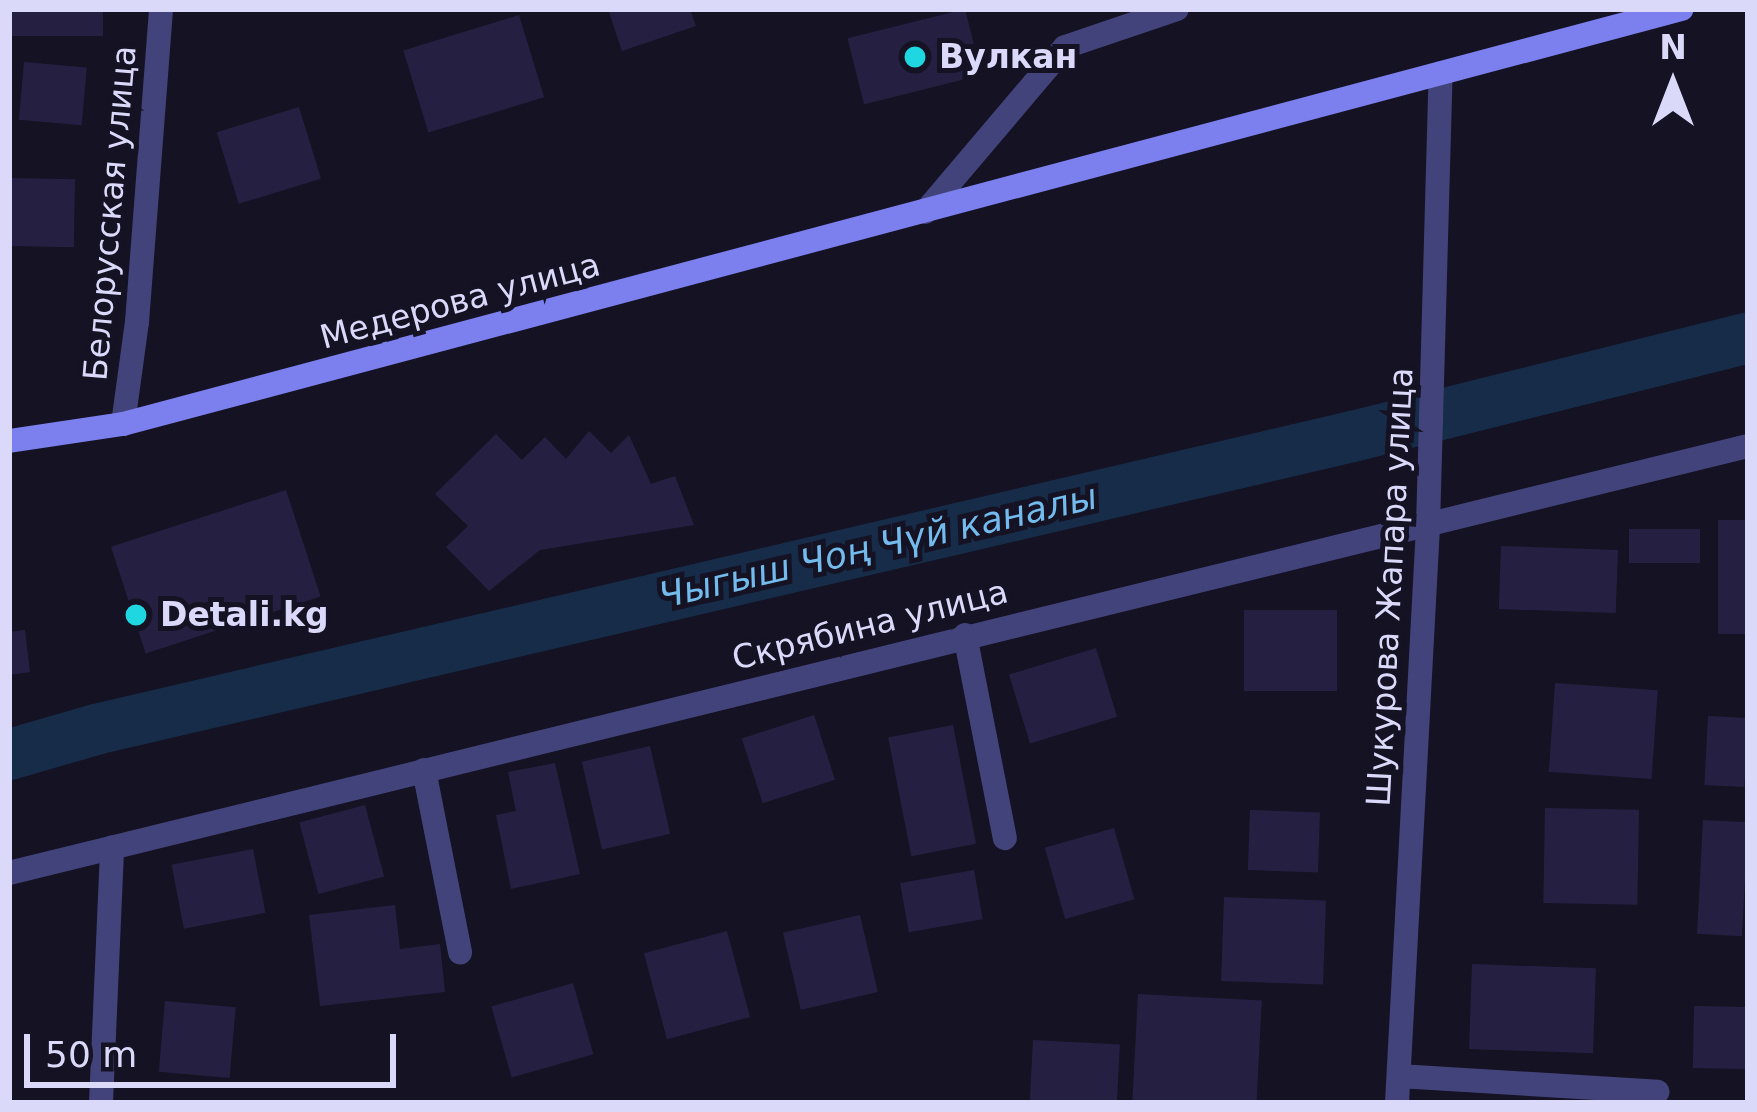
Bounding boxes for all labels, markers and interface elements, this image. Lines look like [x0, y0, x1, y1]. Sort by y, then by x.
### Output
north arrow [1613, 24, 1733, 144]
text: N [1659, 28, 1687, 67]
place label: Вулкан [939, 37, 1077, 77]
street label: Белорусская улица [76, 44, 144, 382]
marker: Вулкан [902, 44, 928, 70]
street label: Медерова улица [316, 245, 604, 357]
street label: Шукурова Жапара улица [1359, 366, 1421, 808]
water label: Чыгыш Чоң Чүй каналы [655, 475, 1101, 617]
street label: Скрябина улица [728, 572, 1012, 678]
place label: Detali.kg [160, 595, 329, 635]
marker: Detali.kg [123, 602, 149, 628]
scale bar [30, 1010, 402, 1084]
text: 50 m [45, 1034, 137, 1075]

